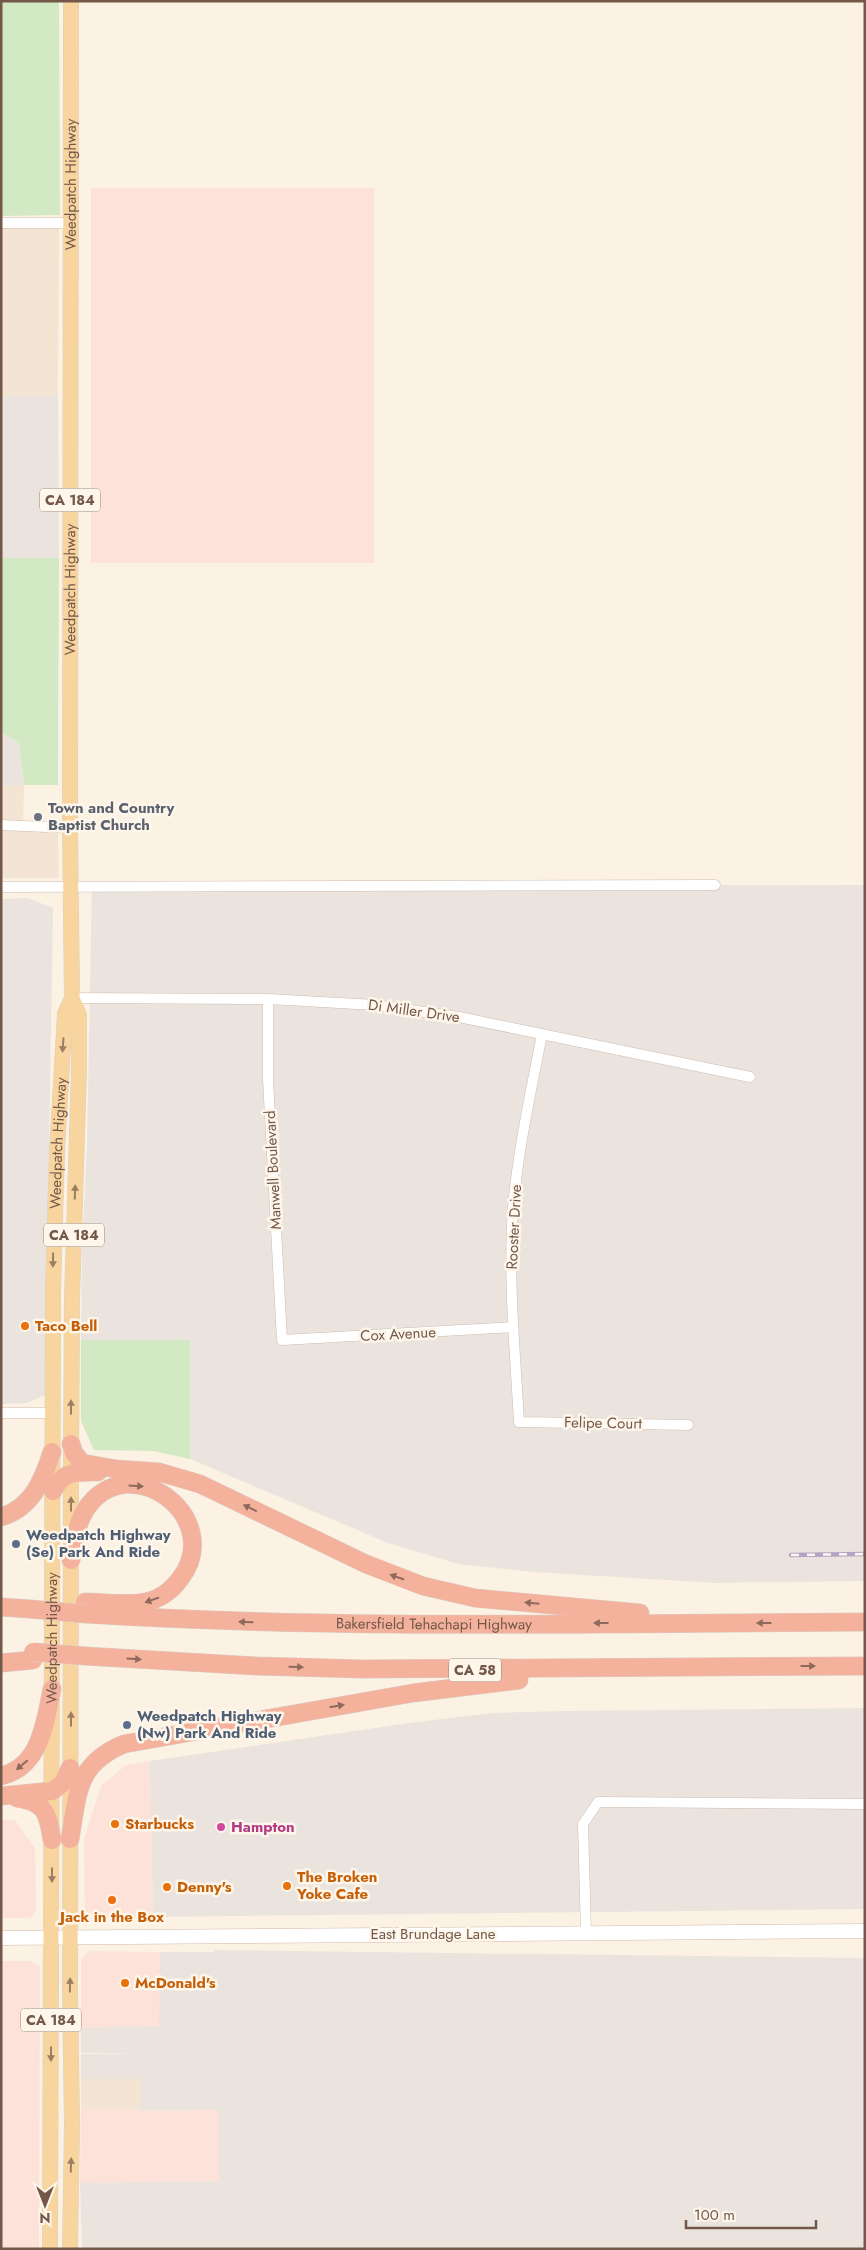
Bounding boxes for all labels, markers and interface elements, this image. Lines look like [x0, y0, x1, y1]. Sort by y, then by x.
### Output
street label: Weedpatch Highway [60, 118, 82, 250]
road number: CA 184 [40, 488, 100, 512]
street label: Weedpatch Highway [59, 523, 81, 655]
place label: Town and Country Baptist Church [48, 797, 175, 836]
marker: Town and Country Baptist Church [32, 811, 44, 823]
street label: Di Miller Drive [367, 994, 461, 1028]
one-way arrow [58, 1037, 66, 1053]
street label: Weedpatch Highway [44, 1076, 72, 1209]
street label: Manwell Boulevard [259, 1110, 287, 1230]
one-way arrow [71, 1183, 79, 1199]
street label: Rooster Drive [501, 1184, 527, 1270]
road number: CA 184 [44, 1224, 104, 1246]
one-way arrow [49, 1252, 57, 1268]
place label: Taco Bell [35, 1315, 97, 1337]
marker: Taco Bell [19, 1320, 31, 1332]
street label: Cox Avenue [360, 1321, 437, 1347]
one-way arrow [67, 1398, 75, 1414]
street label: Felipe Court [564, 1411, 643, 1435]
one-way arrow [129, 1482, 145, 1490]
one-way arrow [67, 1496, 75, 1512]
one-way arrow [243, 1504, 257, 1512]
place label: Weedpatch Highway (Se) Park And Ride [26, 1524, 171, 1563]
marker: Weedpatch Highway (Se) Park And Ride [10, 1538, 22, 1550]
street label: Weedpatch Highway [41, 1572, 63, 1704]
one-way arrow [389, 1573, 404, 1581]
one-way arrow [144, 1596, 159, 1604]
one-way arrow [524, 1599, 540, 1607]
street label: Bakersfield Tehachapi Highway [336, 1612, 532, 1635]
one-way arrow [238, 1617, 254, 1625]
one-way arrow [755, 1619, 771, 1627]
one-way arrow [593, 1620, 609, 1628]
one-way arrow [126, 1655, 142, 1663]
road number: CA 58 [449, 1658, 501, 1682]
one-way arrow [801, 1662, 817, 1670]
one-way arrow [288, 1663, 304, 1671]
one-way arrow [329, 1702, 345, 1710]
place label: Weedpatch Highway (Nw) Park And Ride [137, 1705, 282, 1744]
one-way arrow [67, 1711, 75, 1727]
marker: Weedpatch Highway (Nw) Park And Ride [121, 1719, 133, 1731]
one-way arrow [16, 1759, 29, 1770]
place label: Starbucks [125, 1813, 194, 1835]
place label: Hampton [231, 1816, 295, 1838]
marker: Starbucks [109, 1818, 121, 1830]
marker: Hampton [215, 1821, 227, 1833]
place label: The Broken Yoke Cafe [296, 1866, 377, 1905]
one-way arrow [48, 1867, 56, 1883]
place label: Denny's [177, 1876, 232, 1898]
marker: The Broken Yoke Cafe [281, 1880, 293, 1892]
marker: Denny's [161, 1881, 173, 1893]
marker: Jack in the Box [106, 1894, 118, 1906]
place label: Jack in the Box [57, 1906, 164, 1928]
street label: East Brundage Lane [371, 1923, 496, 1945]
place label: McDonald's [135, 1972, 216, 1994]
one-way arrow [66, 1977, 74, 1993]
marker: McDonald's [119, 1977, 131, 1989]
road number: CA 184 [21, 2008, 81, 2032]
one-way arrow [47, 2047, 55, 2063]
one-way arrow [67, 2157, 75, 2173]
north arrow [20, 2180, 70, 2230]
scale bar [686, 2198, 816, 2230]
text: 100 m [694, 2204, 735, 2226]
text: N [39, 2208, 51, 2228]

